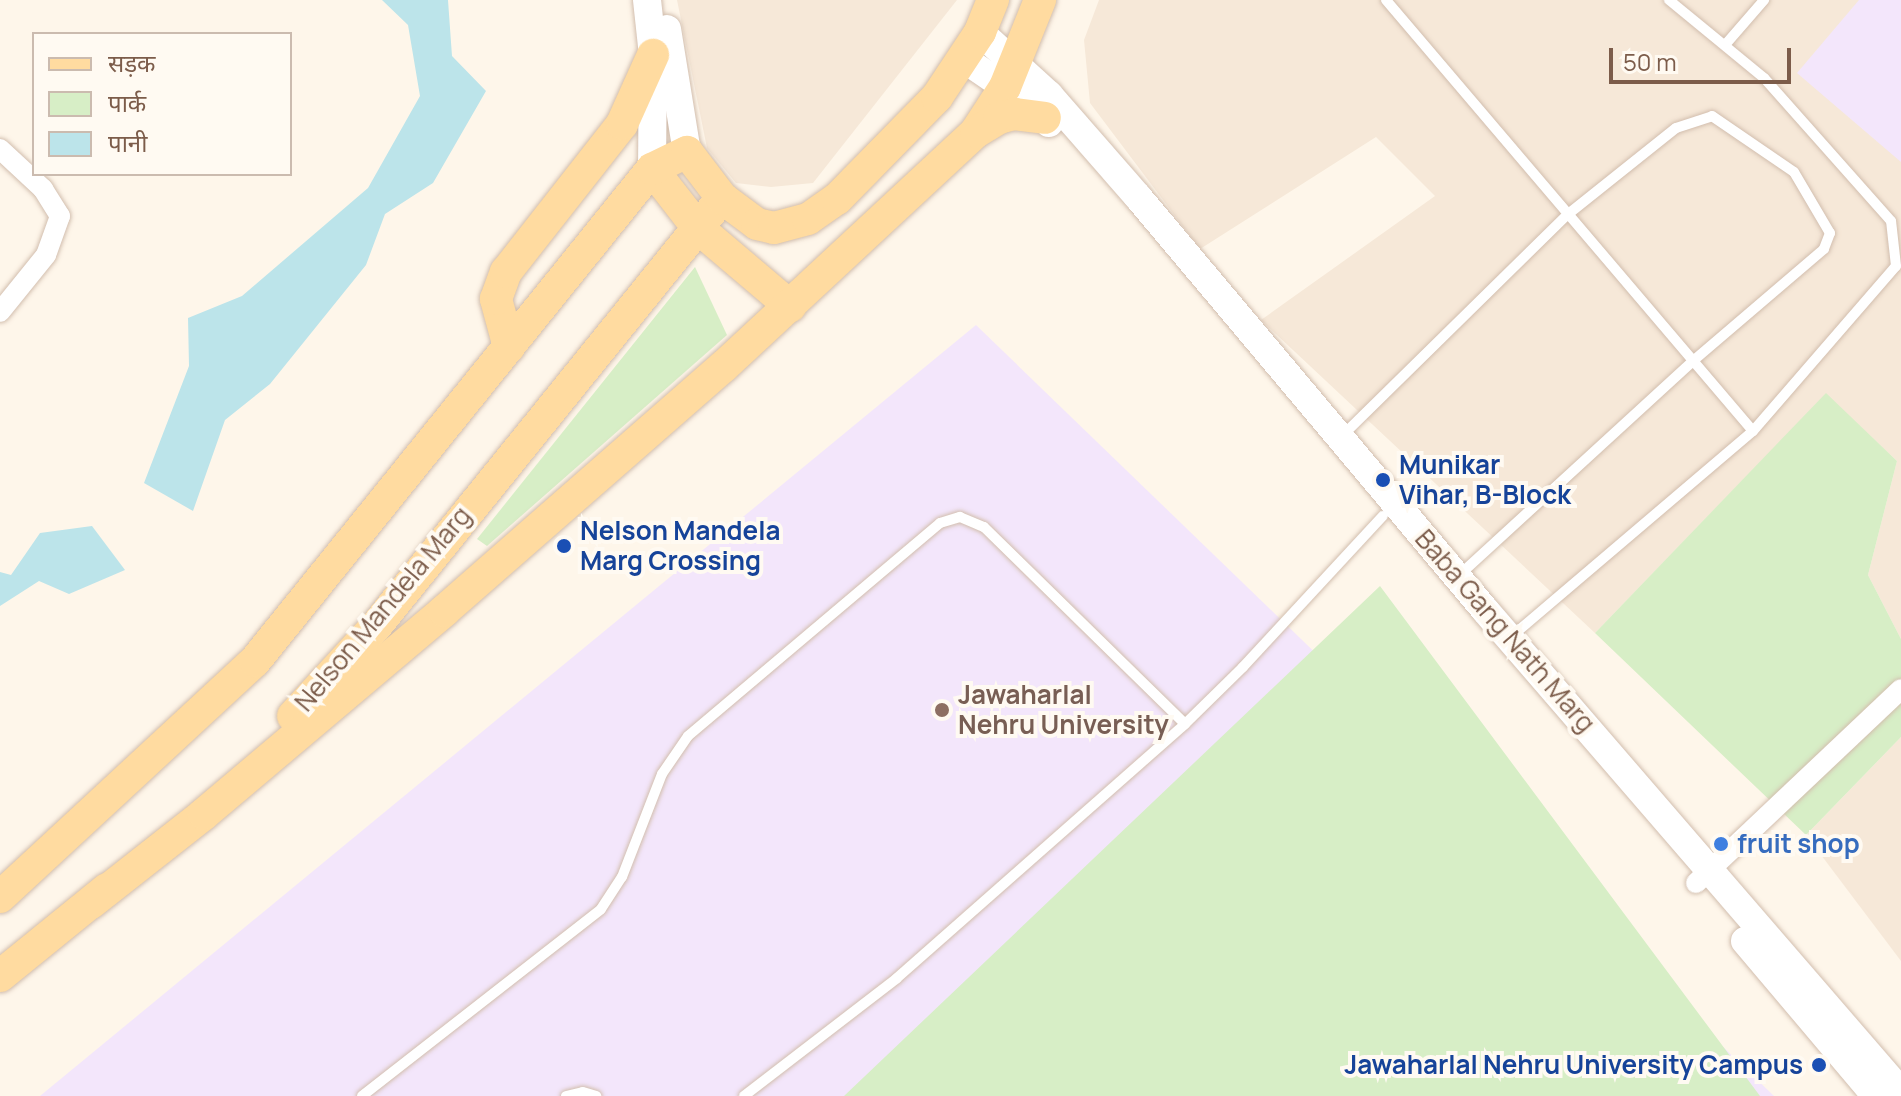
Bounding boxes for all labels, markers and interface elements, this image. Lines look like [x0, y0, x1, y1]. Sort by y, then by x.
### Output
legend [32, 32, 292, 176]
scale bar [1613, 32, 1795, 82]
text: 50 m [1623, 45, 1677, 78]
text: सड़क [108, 46, 156, 79]
text: पार्क [108, 86, 146, 119]
text: पानी [108, 126, 147, 159]
place label: Munikar Vihar, B-Block [1399, 449, 1571, 510]
marker: Munikar Vihar, B-Block [1374, 471, 1392, 489]
street label: Nelson Mandela Marg [288, 500, 478, 718]
place label: Nelson Mandela Marg Crossing [580, 515, 780, 576]
street label: Baba Gang Nath Marg [1409, 523, 1601, 739]
marker: Nelson Mandela Marg Crossing [555, 537, 573, 555]
place label: Jawaharlal Nehru University [958, 679, 1169, 740]
marker: Jawaharlal Nehru University [933, 701, 951, 719]
place label: fruit shop [1737, 828, 1860, 860]
marker: fruit shop [1712, 835, 1730, 853]
place label: Jawaharlal Nehru University Campus [1344, 1049, 1803, 1081]
marker: Jawaharlal Nehru University Campus [1810, 1056, 1828, 1074]

